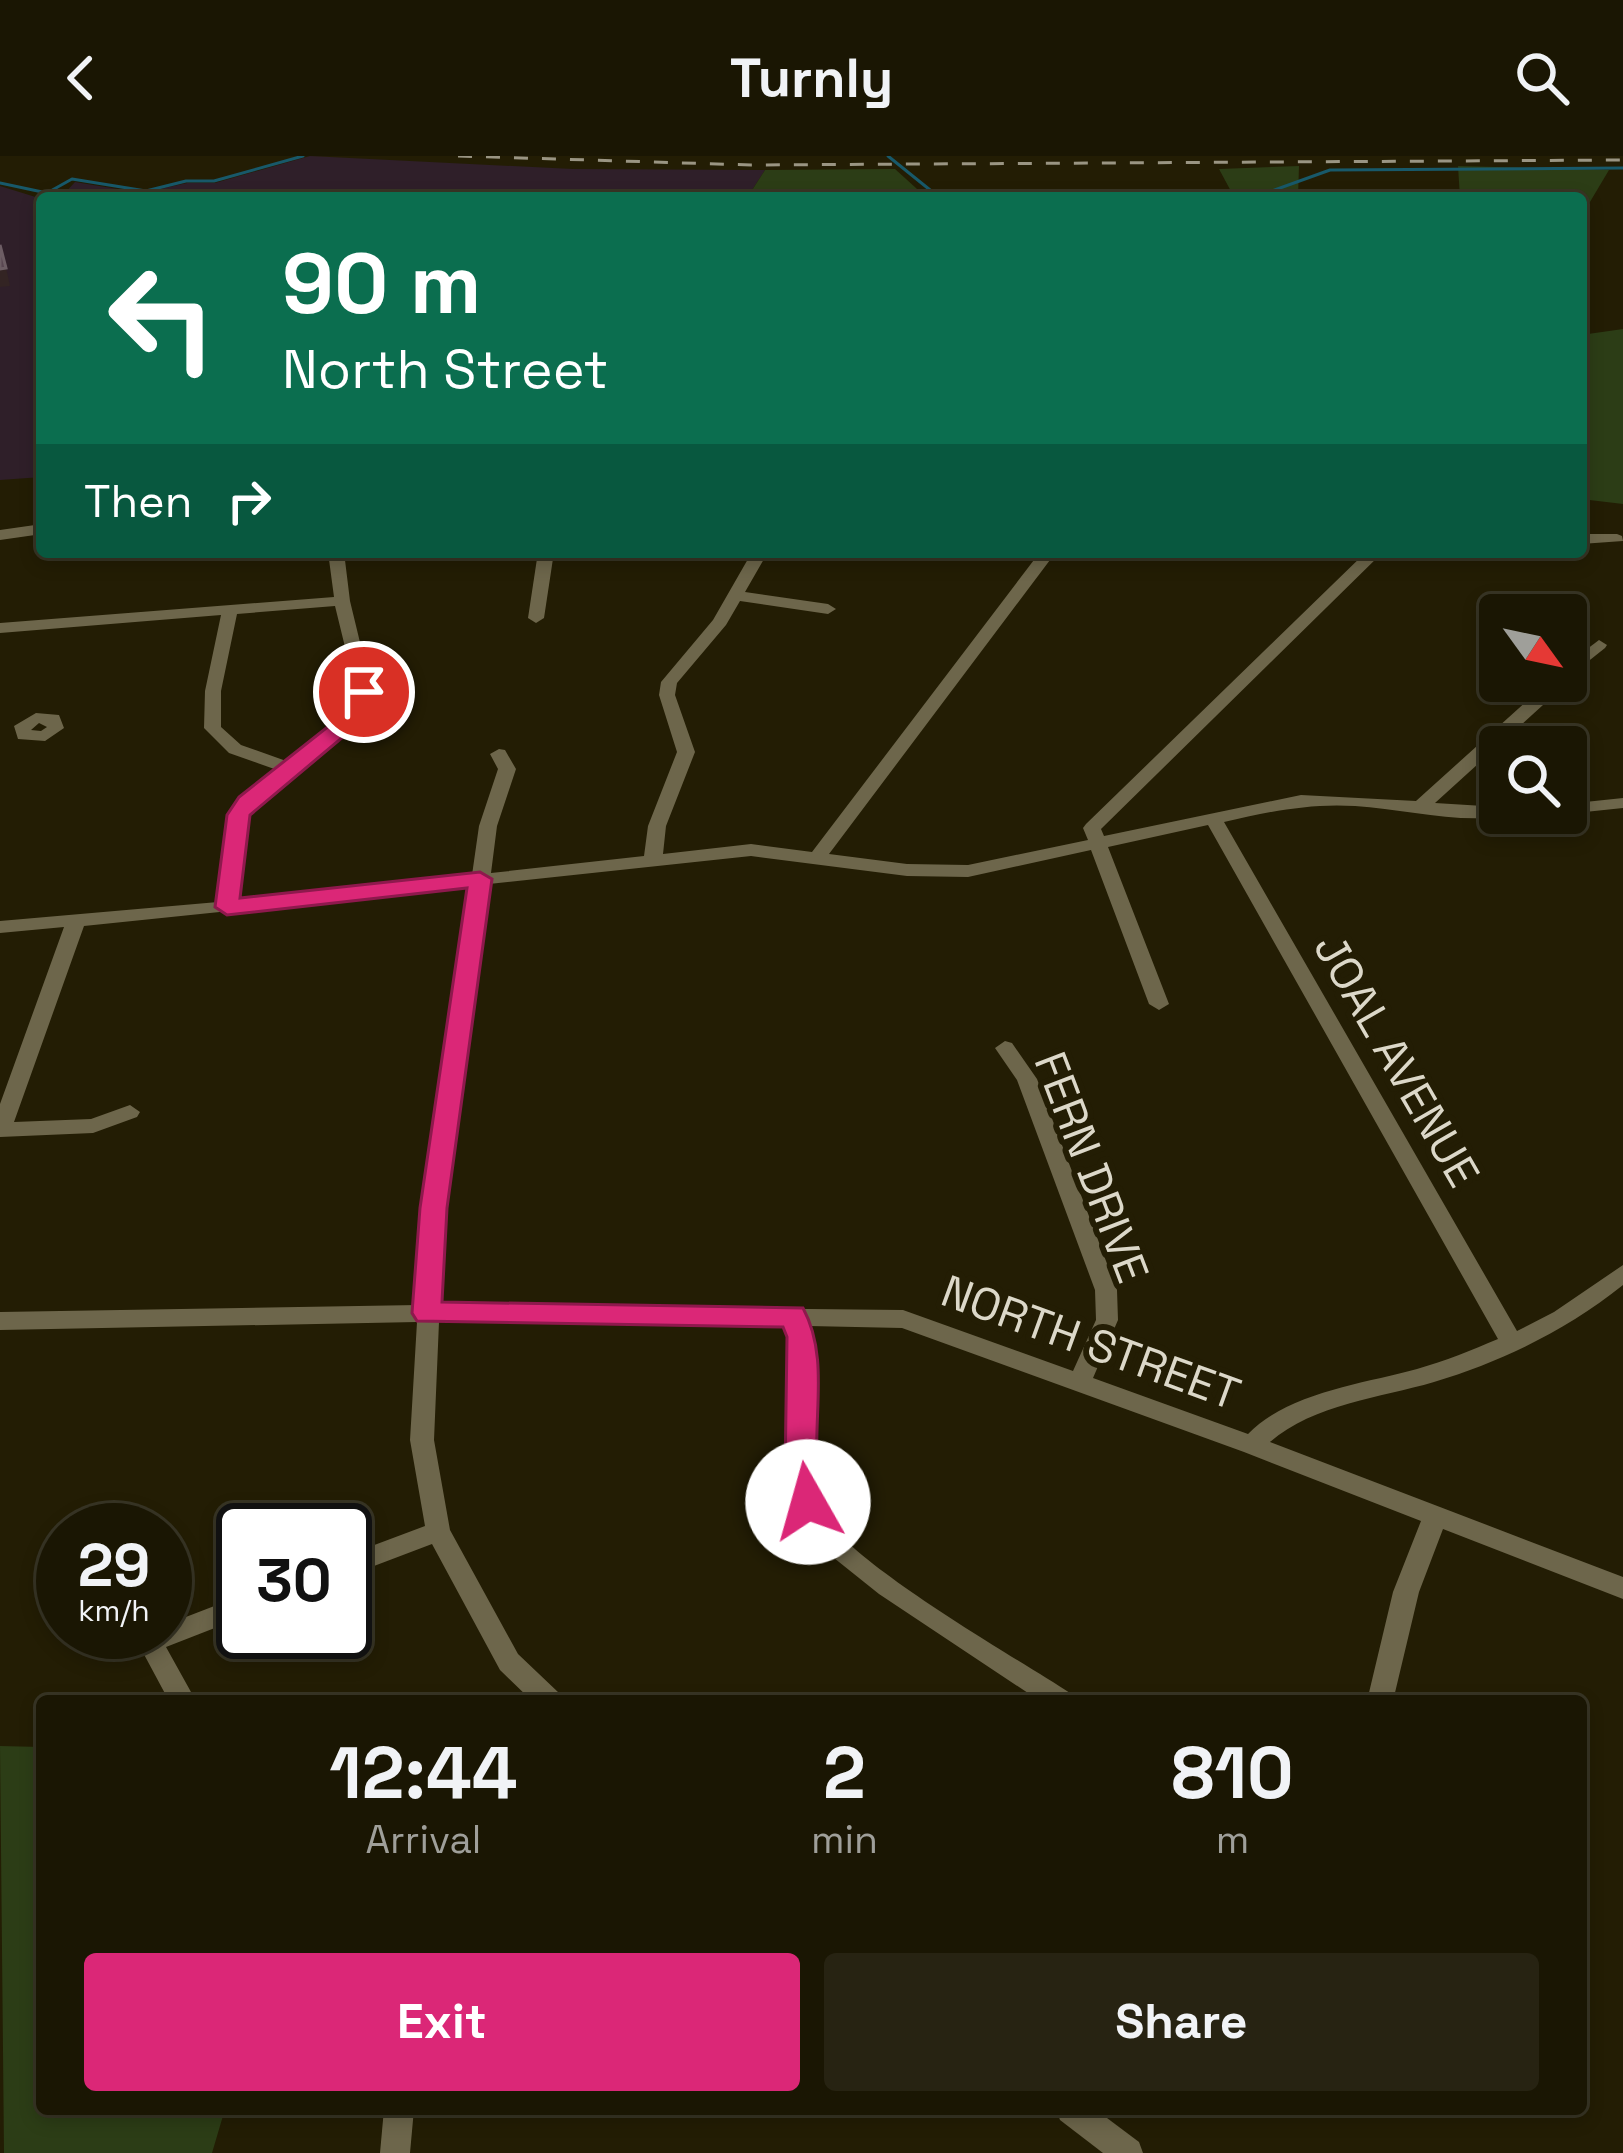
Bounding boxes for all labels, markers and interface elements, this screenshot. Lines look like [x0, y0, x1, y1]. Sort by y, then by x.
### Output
text: Turnly [730, 44, 893, 113]
icon: back [48, 45, 114, 111]
icon: search [1509, 45, 1575, 111]
text: 90 m [282, 230, 481, 338]
icon: left [84, 240, 240, 396]
text: North Street [282, 335, 608, 404]
icon: right [216, 468, 282, 534]
text: Then [84, 473, 192, 530]
north arrow [1479, 594, 1587, 702]
map controls [1479, 594, 1587, 834]
pin [313, 641, 415, 743]
icon: arrive [331, 659, 397, 725]
button: search [1479, 726, 1587, 834]
street label: JOAL AVENUE [1301, 924, 1492, 1197]
street label: FERN DRIVE [1022, 1044, 1161, 1290]
street label: NORTH STREET [934, 1262, 1248, 1423]
position arrow [745, 1439, 871, 1565]
speed limit sign: 30 [216, 1503, 372, 1659]
text: 29 [78, 1527, 150, 1604]
text: km/h [78, 1591, 150, 1630]
text: 12:44 [329, 1727, 518, 1819]
text: 2 [823, 1727, 866, 1819]
text: 810 [1171, 1727, 1294, 1819]
text: Arrival [366, 1815, 481, 1864]
text: min [811, 1815, 878, 1864]
text: m [1216, 1815, 1249, 1864]
button: Exit [84, 1953, 800, 2091]
button: Share [824, 1953, 1539, 2091]

